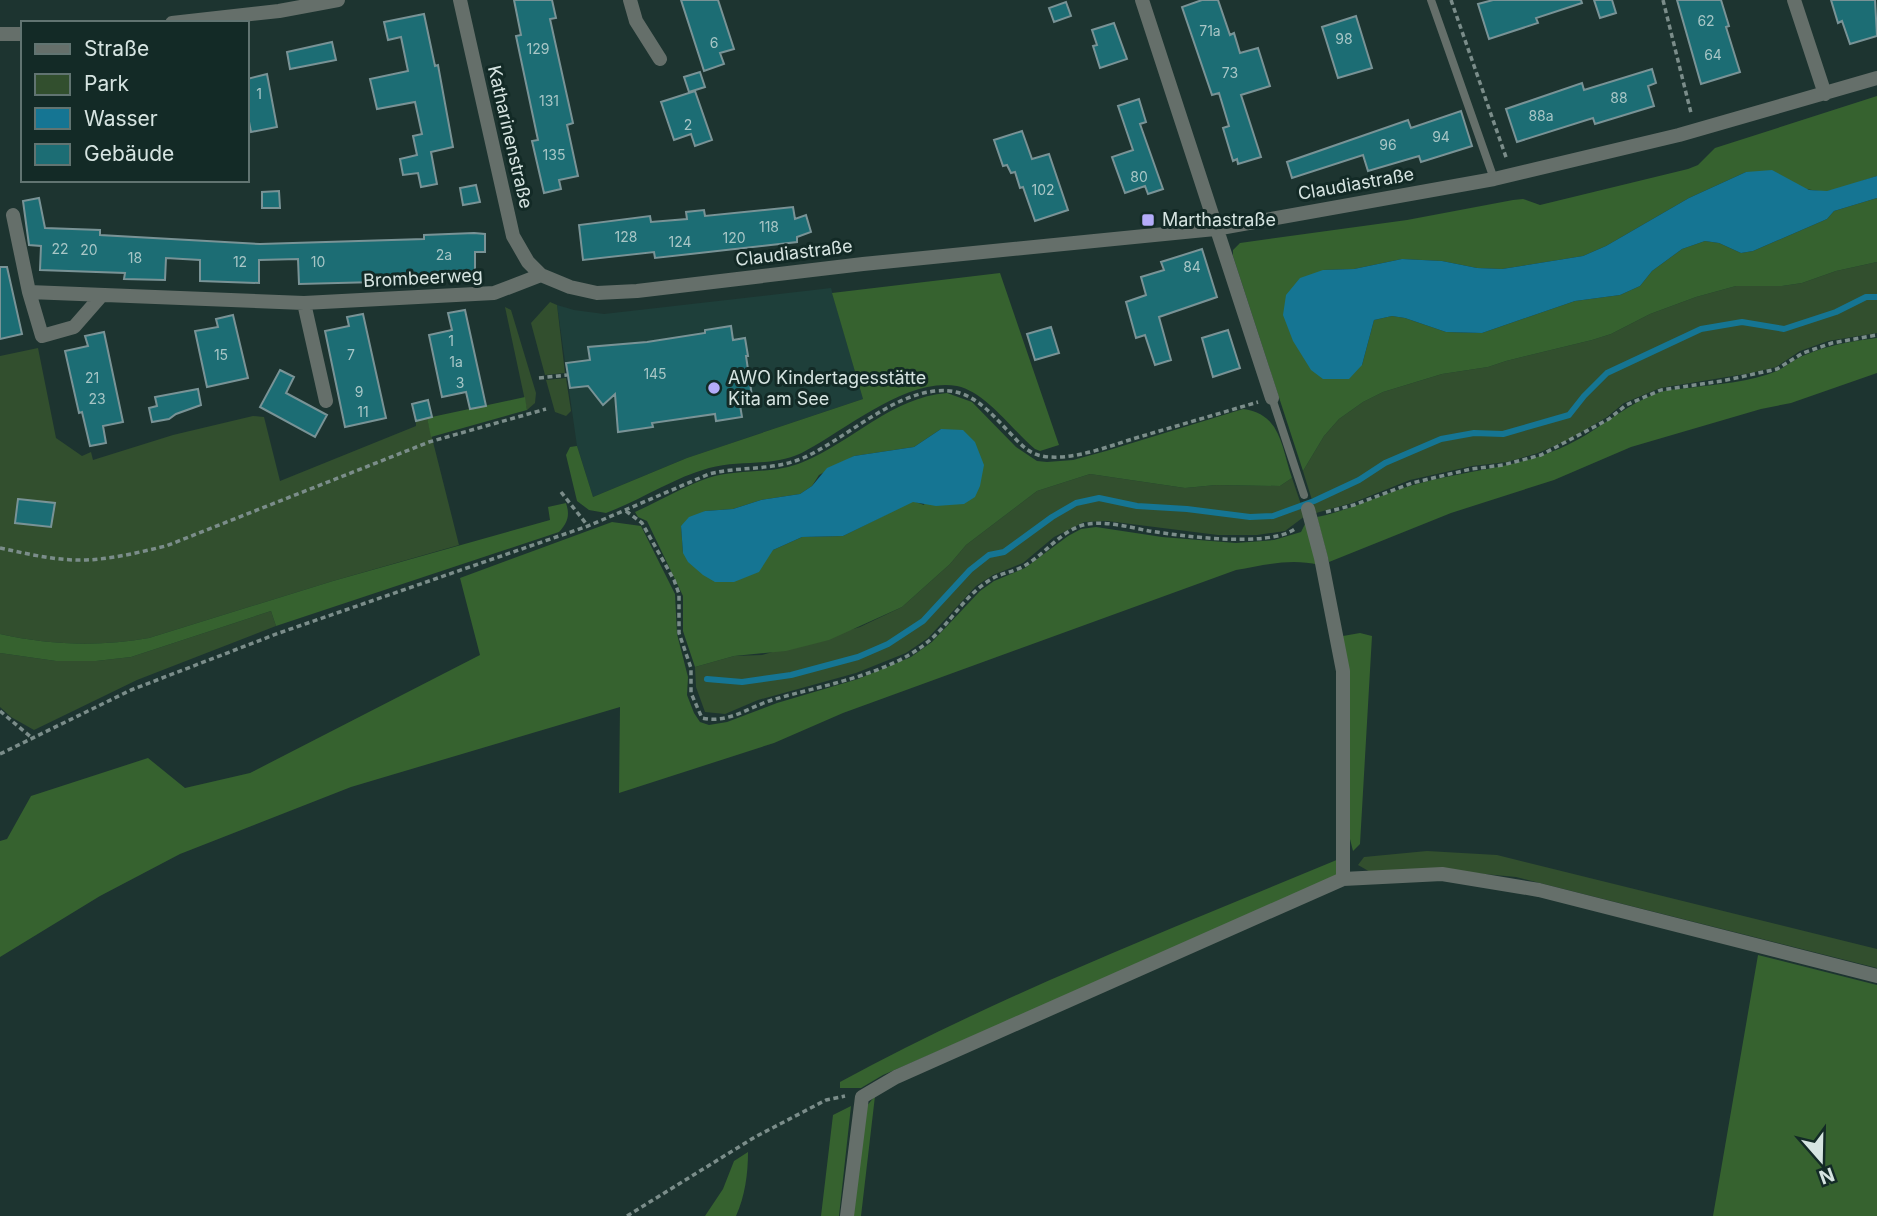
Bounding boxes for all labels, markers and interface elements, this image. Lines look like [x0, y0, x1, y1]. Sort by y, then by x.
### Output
house number: 62 [1697, 12, 1715, 29]
legend [21, 21, 248, 182]
house number: 71a [1199, 22, 1221, 39]
house number: 98 [1335, 30, 1353, 47]
house number: 6 [710, 34, 718, 51]
text: Straße [84, 36, 149, 61]
house number: 129 [527, 40, 549, 57]
house number: 64 [1704, 46, 1722, 63]
street label: Katharinenstraße [484, 63, 537, 210]
house number: 73 [1222, 64, 1238, 81]
text: Park [84, 71, 129, 96]
house number: 1 [256, 85, 262, 102]
house number: 88 [1610, 89, 1628, 106]
house number: 131 [539, 92, 559, 109]
text: Wasser [84, 106, 158, 131]
house number: 88a [1528, 107, 1554, 124]
house number: 2 [684, 116, 692, 133]
house number: 94 [1432, 128, 1450, 145]
house number: 96 [1379, 136, 1397, 153]
text: Gebäude [84, 141, 174, 166]
house number: 135 [543, 146, 565, 163]
street label: Claudiastraße [1296, 163, 1416, 204]
house number: 80 [1130, 168, 1148, 185]
house number: 102 [1031, 181, 1055, 198]
place label: Marthastraße [1162, 209, 1276, 230]
marker: Marthastraße [1140, 212, 1156, 228]
house number: 118 [759, 218, 779, 235]
house number: 128 [615, 228, 637, 245]
house number: 120 [722, 229, 746, 246]
house number: 124 [668, 233, 692, 250]
street label: Claudiastraße [734, 235, 854, 270]
house number: 22 [51, 240, 69, 257]
house number: 20 [80, 241, 98, 258]
house number: 2a [436, 246, 452, 263]
house number: 18 [128, 249, 142, 266]
house number: 12 [233, 253, 247, 270]
house number: 10 [311, 253, 325, 270]
house number: 84 [1183, 258, 1201, 275]
street label: Brombeerweg [363, 264, 483, 291]
house number: 1 [448, 332, 454, 349]
house number: 15 [214, 346, 228, 363]
house number: 7 [347, 346, 355, 363]
house number: 1a [449, 353, 463, 370]
house number: 145 [643, 365, 667, 382]
place label: AWO Kindertagesstätte Kita am See [728, 367, 926, 409]
house number: 21 [85, 369, 99, 386]
house number: 3 [456, 374, 464, 391]
marker: AWO Kindertagesstätte Kita am See [706, 380, 722, 396]
house number: 9 [355, 383, 363, 400]
house number: 23 [88, 390, 106, 407]
house number: 11 [357, 403, 369, 420]
north arrow [1786, 1125, 1856, 1195]
text: N [1816, 1162, 1837, 1189]

